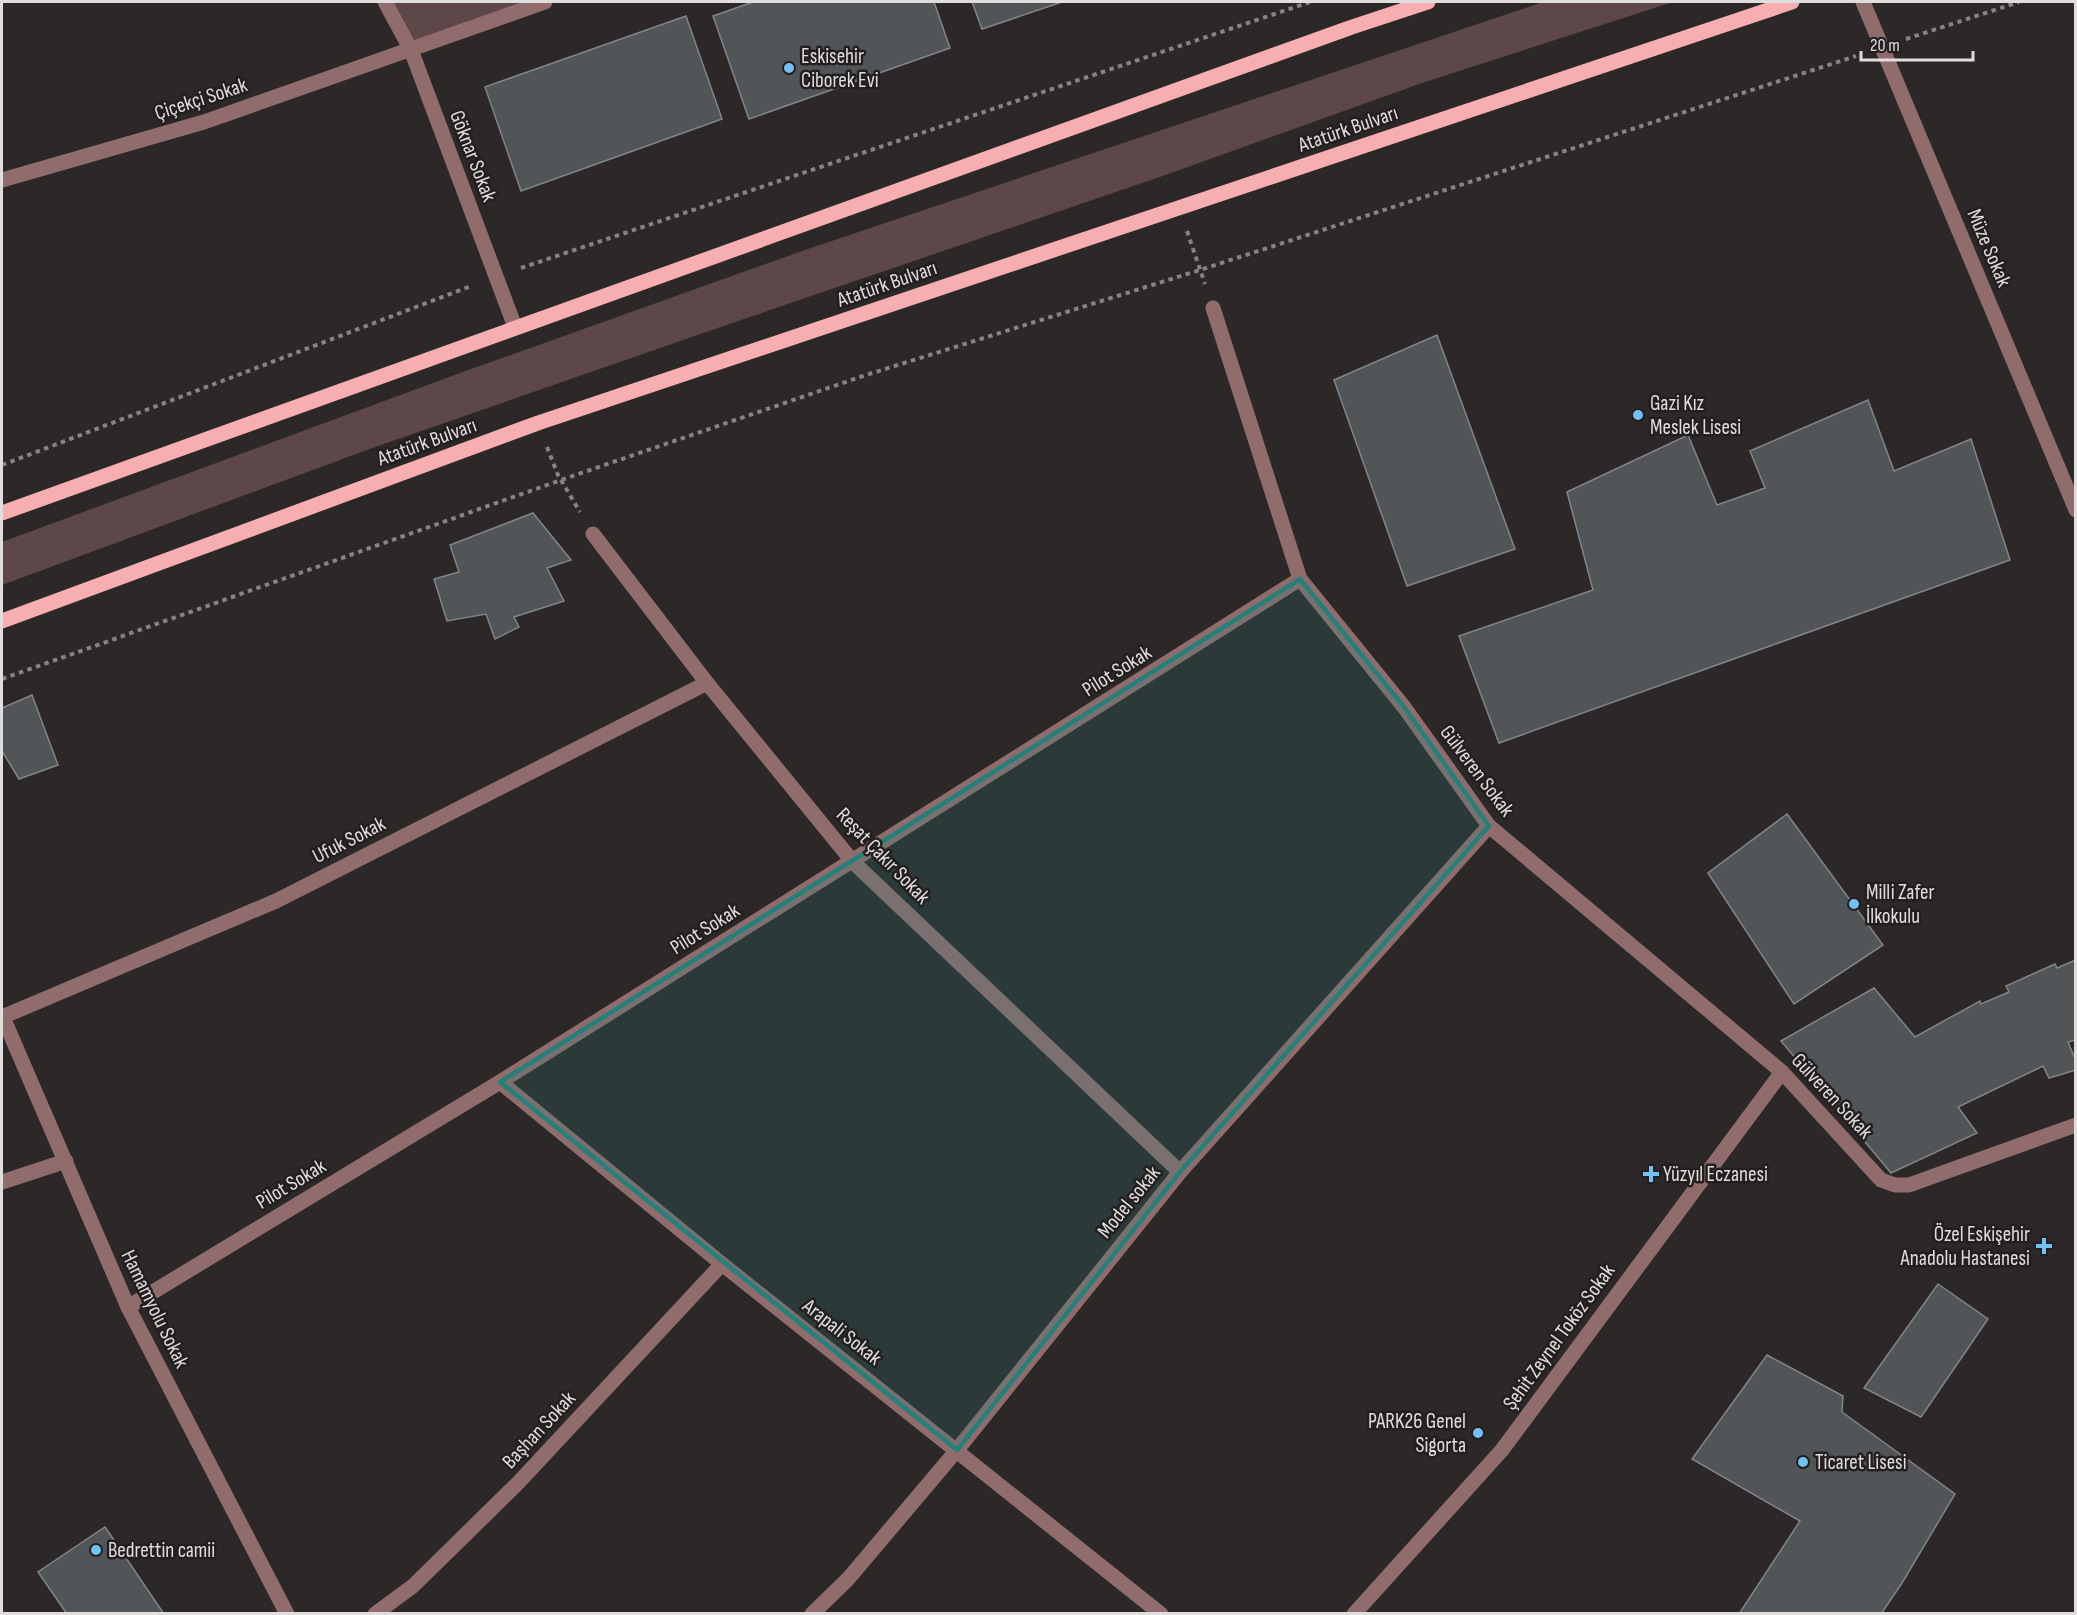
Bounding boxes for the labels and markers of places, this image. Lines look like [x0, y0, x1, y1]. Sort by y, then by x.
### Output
place label: Eskisehir Ciborek Evi [801, 44, 879, 93]
marker: Eskisehir Ciborek Evi [782, 61, 796, 75]
place label: Gazi Kız Meslek Lisesi [1650, 391, 1741, 440]
marker: Gazi Kız Meslek Lisesi [1631, 408, 1645, 422]
place label: Milli Zafer İlkokulu [1866, 880, 1935, 929]
marker: Milli Zafer İlkokulu [1847, 897, 1861, 911]
place label: Yüzyıl Eczanesi [1663, 1162, 1768, 1187]
marker: Yüzyıl Eczanesi [1644, 1167, 1658, 1181]
place label: Özel Eskişehir Anadolu Hastanesi [1899, 1222, 2030, 1271]
marker: Özel Eskişehir Anadolu Hastanesi [2035, 1237, 2053, 1255]
place label: PARK26 Genel Sigorta [1368, 1409, 1466, 1458]
marker: PARK26 Genel Sigorta [1471, 1426, 1485, 1440]
place label: Ticaret Lisesi [1815, 1450, 1907, 1475]
marker: Ticaret Lisesi [1796, 1455, 1810, 1469]
place label: Bedrettin camii [108, 1538, 215, 1563]
marker: Bedrettin camii [89, 1543, 103, 1557]

